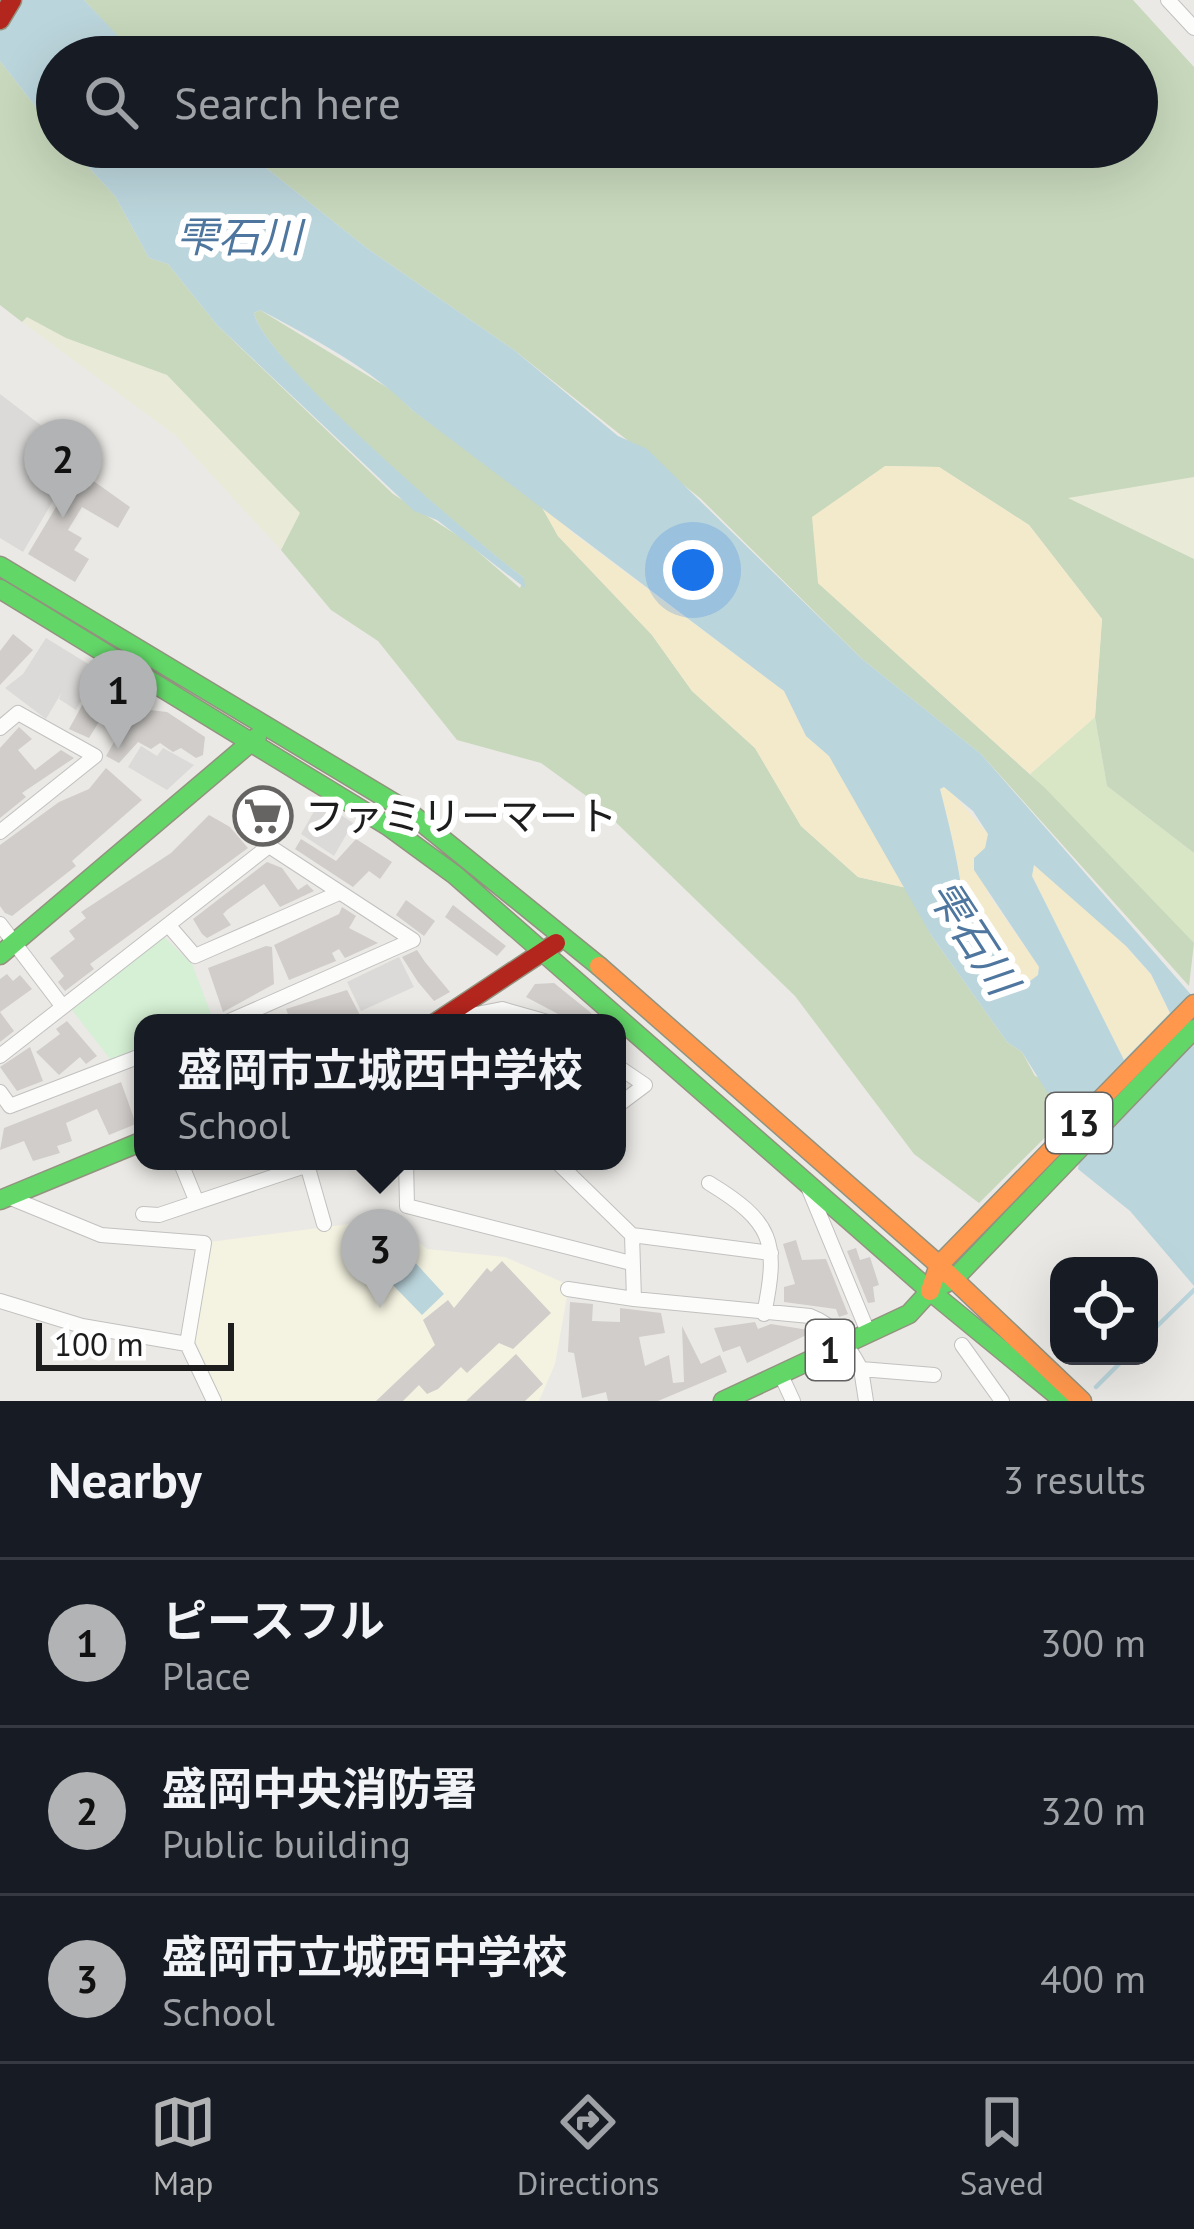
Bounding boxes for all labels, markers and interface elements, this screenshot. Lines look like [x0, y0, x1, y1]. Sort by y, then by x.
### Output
search box [36, 36, 1158, 168]
icon: search [78, 69, 144, 135]
text: Search here [174, 73, 401, 131]
water label: 雫石川 [176, 209, 306, 264]
pin: 2 [24, 419, 102, 518]
your location [663, 540, 723, 600]
pin: 1 [79, 650, 157, 749]
supermarket icon: ファミリーマート [232, 785, 294, 847]
place label: ファミリーマート [305, 790, 617, 841]
water label: 雫石川 [916, 869, 1033, 1008]
popup [134, 1014, 626, 1170]
text: 盛岡市立城西中学校 [177, 1040, 583, 1098]
road number: 13 [1046, 1093, 1112, 1153]
text: School [177, 1099, 290, 1150]
pin: 3 [341, 1209, 419, 1308]
map controls [1050, 1257, 1158, 1365]
button: locate [1050, 1257, 1158, 1365]
scale bar [36, 1317, 234, 1370]
road number: 1 [806, 1320, 854, 1380]
text: 100 m [54, 1322, 144, 1365]
text: Nearby [48, 1446, 202, 1512]
text: 3 results [1003, 1454, 1146, 1505]
text: ピースフル [162, 1591, 385, 1649]
text: 1 [76, 1617, 98, 1668]
text: 300 m [1040, 1617, 1146, 1668]
text: Place [162, 1650, 251, 1701]
text: 盛岡中央消防署 [162, 1759, 477, 1817]
text: 2 [76, 1785, 98, 1836]
text: 320 m [1040, 1785, 1146, 1836]
text: Public building [162, 1818, 411, 1869]
text: 盛岡市立城西中学校 [162, 1927, 567, 1985]
text: 3 [76, 1953, 98, 2004]
text: 400 m [1040, 1953, 1146, 2004]
text: School [162, 1986, 275, 2037]
tab: Map [150, 2089, 216, 2204]
tab: Directions [517, 2089, 659, 2204]
tab: Saved [960, 2089, 1044, 2204]

